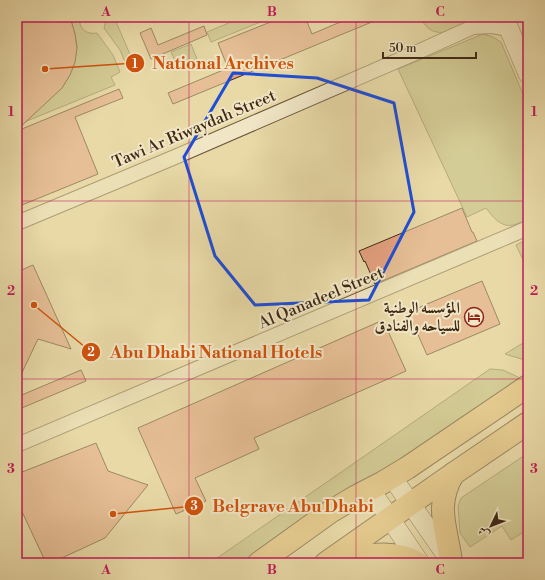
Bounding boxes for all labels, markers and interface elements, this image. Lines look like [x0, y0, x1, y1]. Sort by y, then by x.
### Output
text: A [100, 4, 111, 20]
text: B [267, 4, 277, 20]
text: C [435, 4, 445, 20]
scale bar [383, 34, 476, 60]
text: 50 m [389, 41, 417, 56]
callout: National Archives [125, 49, 302, 78]
text: National Archives [152, 53, 294, 75]
text: 1 [132, 57, 138, 72]
street label: Tawi Ar Riwaydah Street [109, 85, 279, 172]
text: 1 [8, 104, 15, 120]
text: 1 [531, 104, 538, 120]
street label: Al Qanadeel Street [255, 262, 387, 334]
text: 2 [7, 283, 15, 299]
text: 2 [530, 283, 538, 299]
place label: المؤسسه الوطنية للسياحه والفنادق [375, 298, 460, 336]
hotel icon: المؤسسه الوطنية للسياحه والفنادق [463, 306, 485, 328]
callout: Abu Dhabi National Hotels [81, 337, 330, 366]
text: Abu Dhabi National Hotels [109, 342, 322, 364]
text: 2 [87, 345, 95, 360]
text: 3 [7, 461, 15, 477]
text: 3 [530, 461, 538, 477]
callout: Belgrave Abu Dhabi [184, 492, 381, 521]
text: Belgrave Abu Dhabi [212, 496, 374, 518]
text: 3 [190, 499, 198, 514]
north arrow [471, 506, 511, 546]
text: ش [476, 523, 493, 541]
text: A [100, 562, 111, 578]
text: B [267, 562, 277, 578]
text: C [435, 562, 445, 578]

